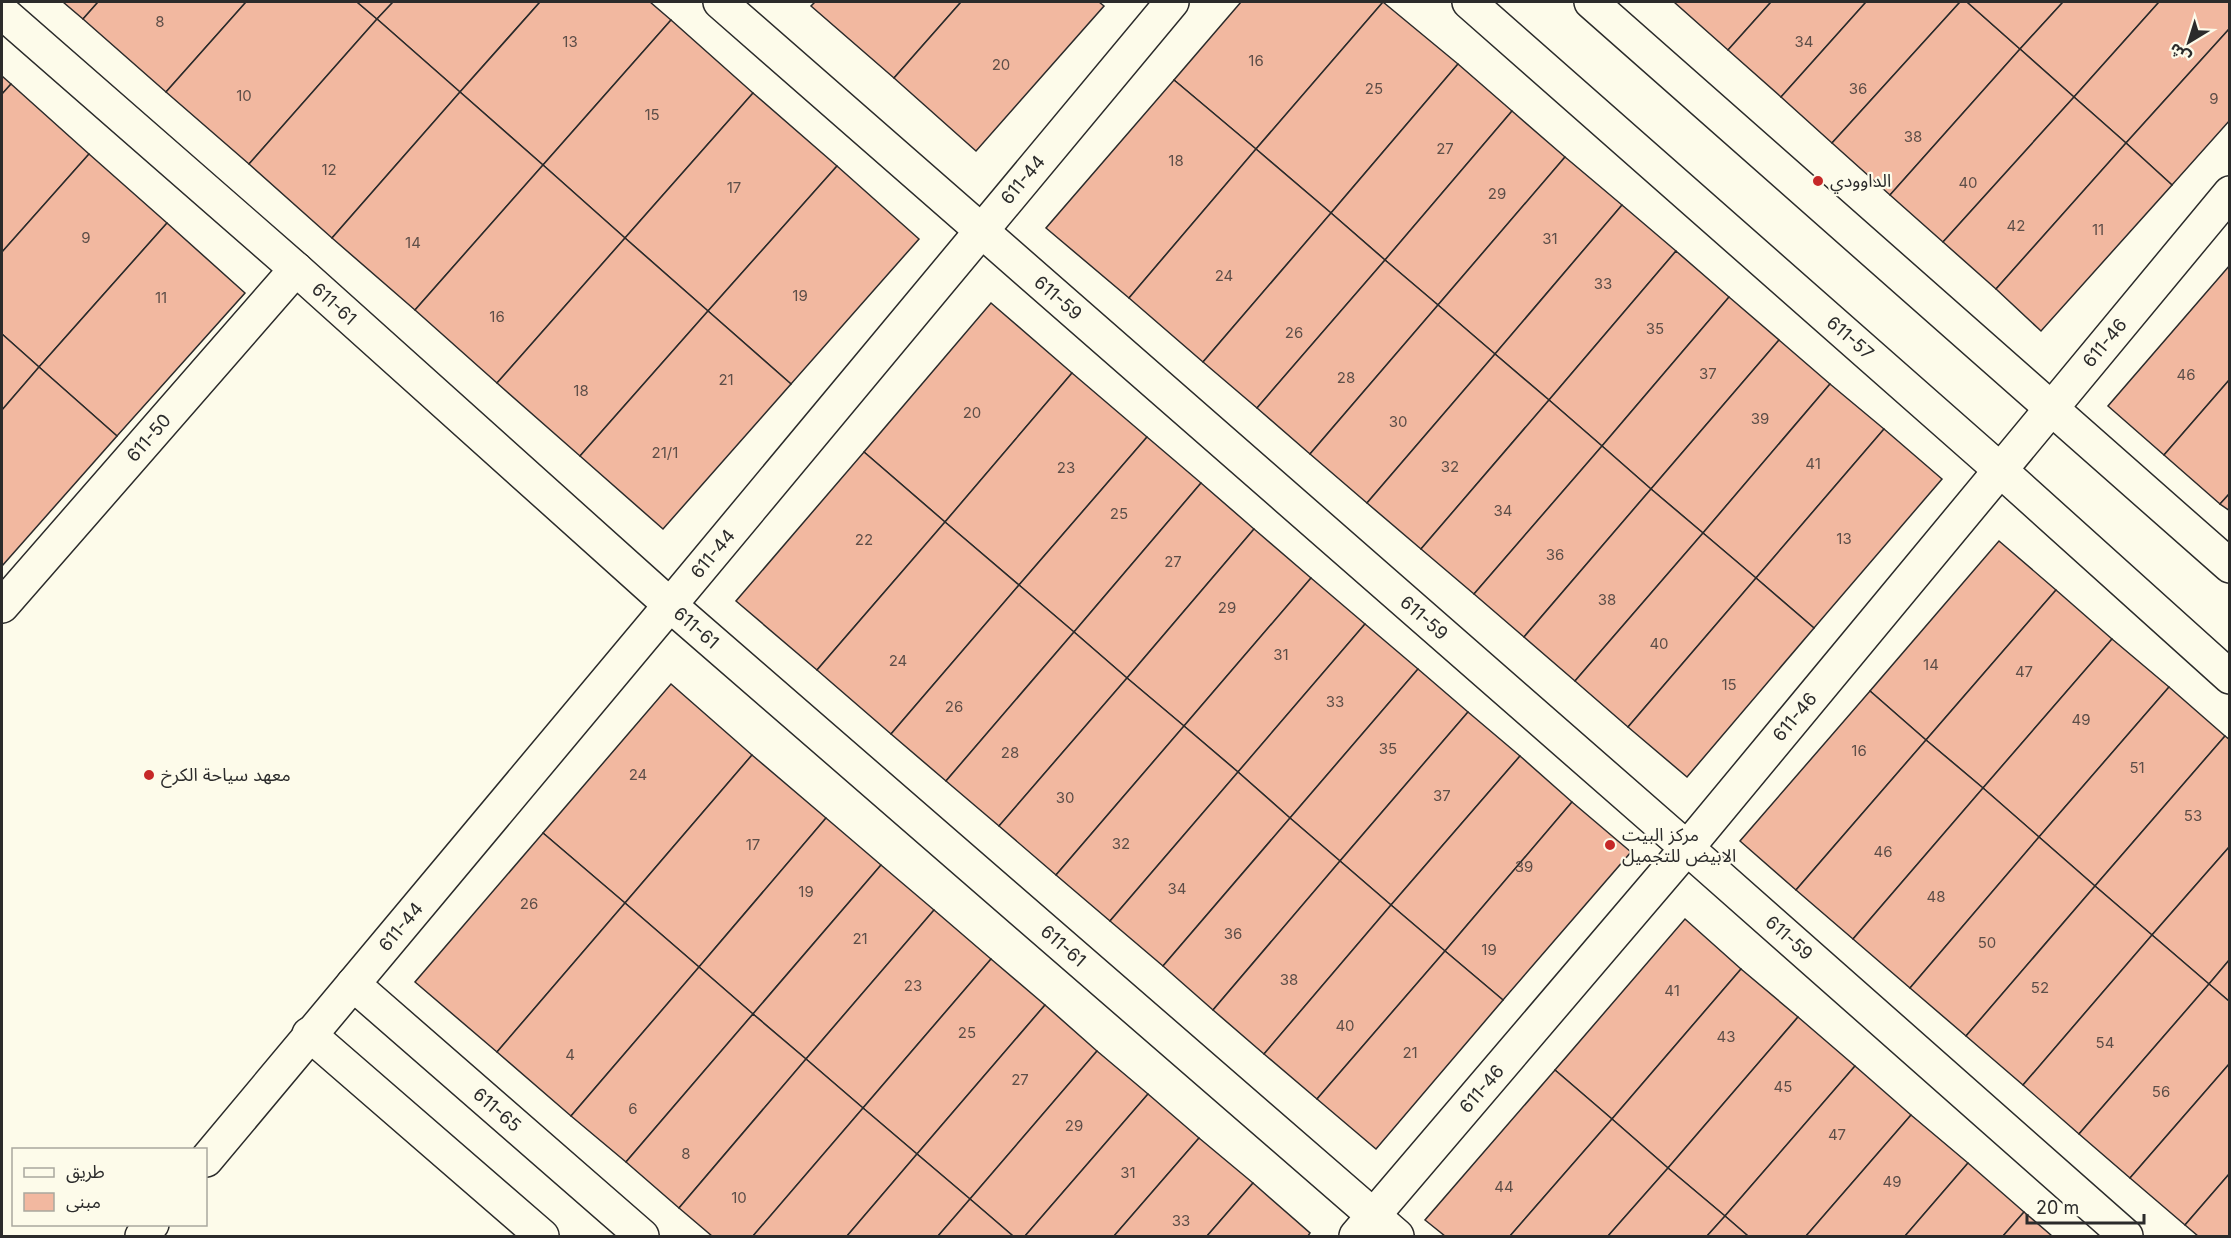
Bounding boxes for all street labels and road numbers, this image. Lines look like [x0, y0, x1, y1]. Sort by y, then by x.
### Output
street label: 611-44 [996, 151, 1049, 208]
street label: 611-59 [1030, 271, 1086, 324]
street label: 611-61 [308, 278, 361, 329]
street label: 611-57 [1823, 312, 1878, 364]
street label: 611-46 [2078, 314, 2131, 371]
street label: 611-50 [122, 410, 175, 466]
street label: 611-44 [686, 525, 739, 582]
street label: 611-59 [1396, 591, 1452, 644]
street label: 611-61 [670, 602, 723, 653]
street label: 611-46 [1768, 688, 1821, 745]
street label: 611-44 [374, 898, 427, 955]
street label: 611-59 [1761, 911, 1817, 964]
street label: 611-61 [1037, 920, 1090, 971]
street label: 611-46 [1455, 1060, 1508, 1117]
street label: 611-65 [469, 1083, 525, 1136]

